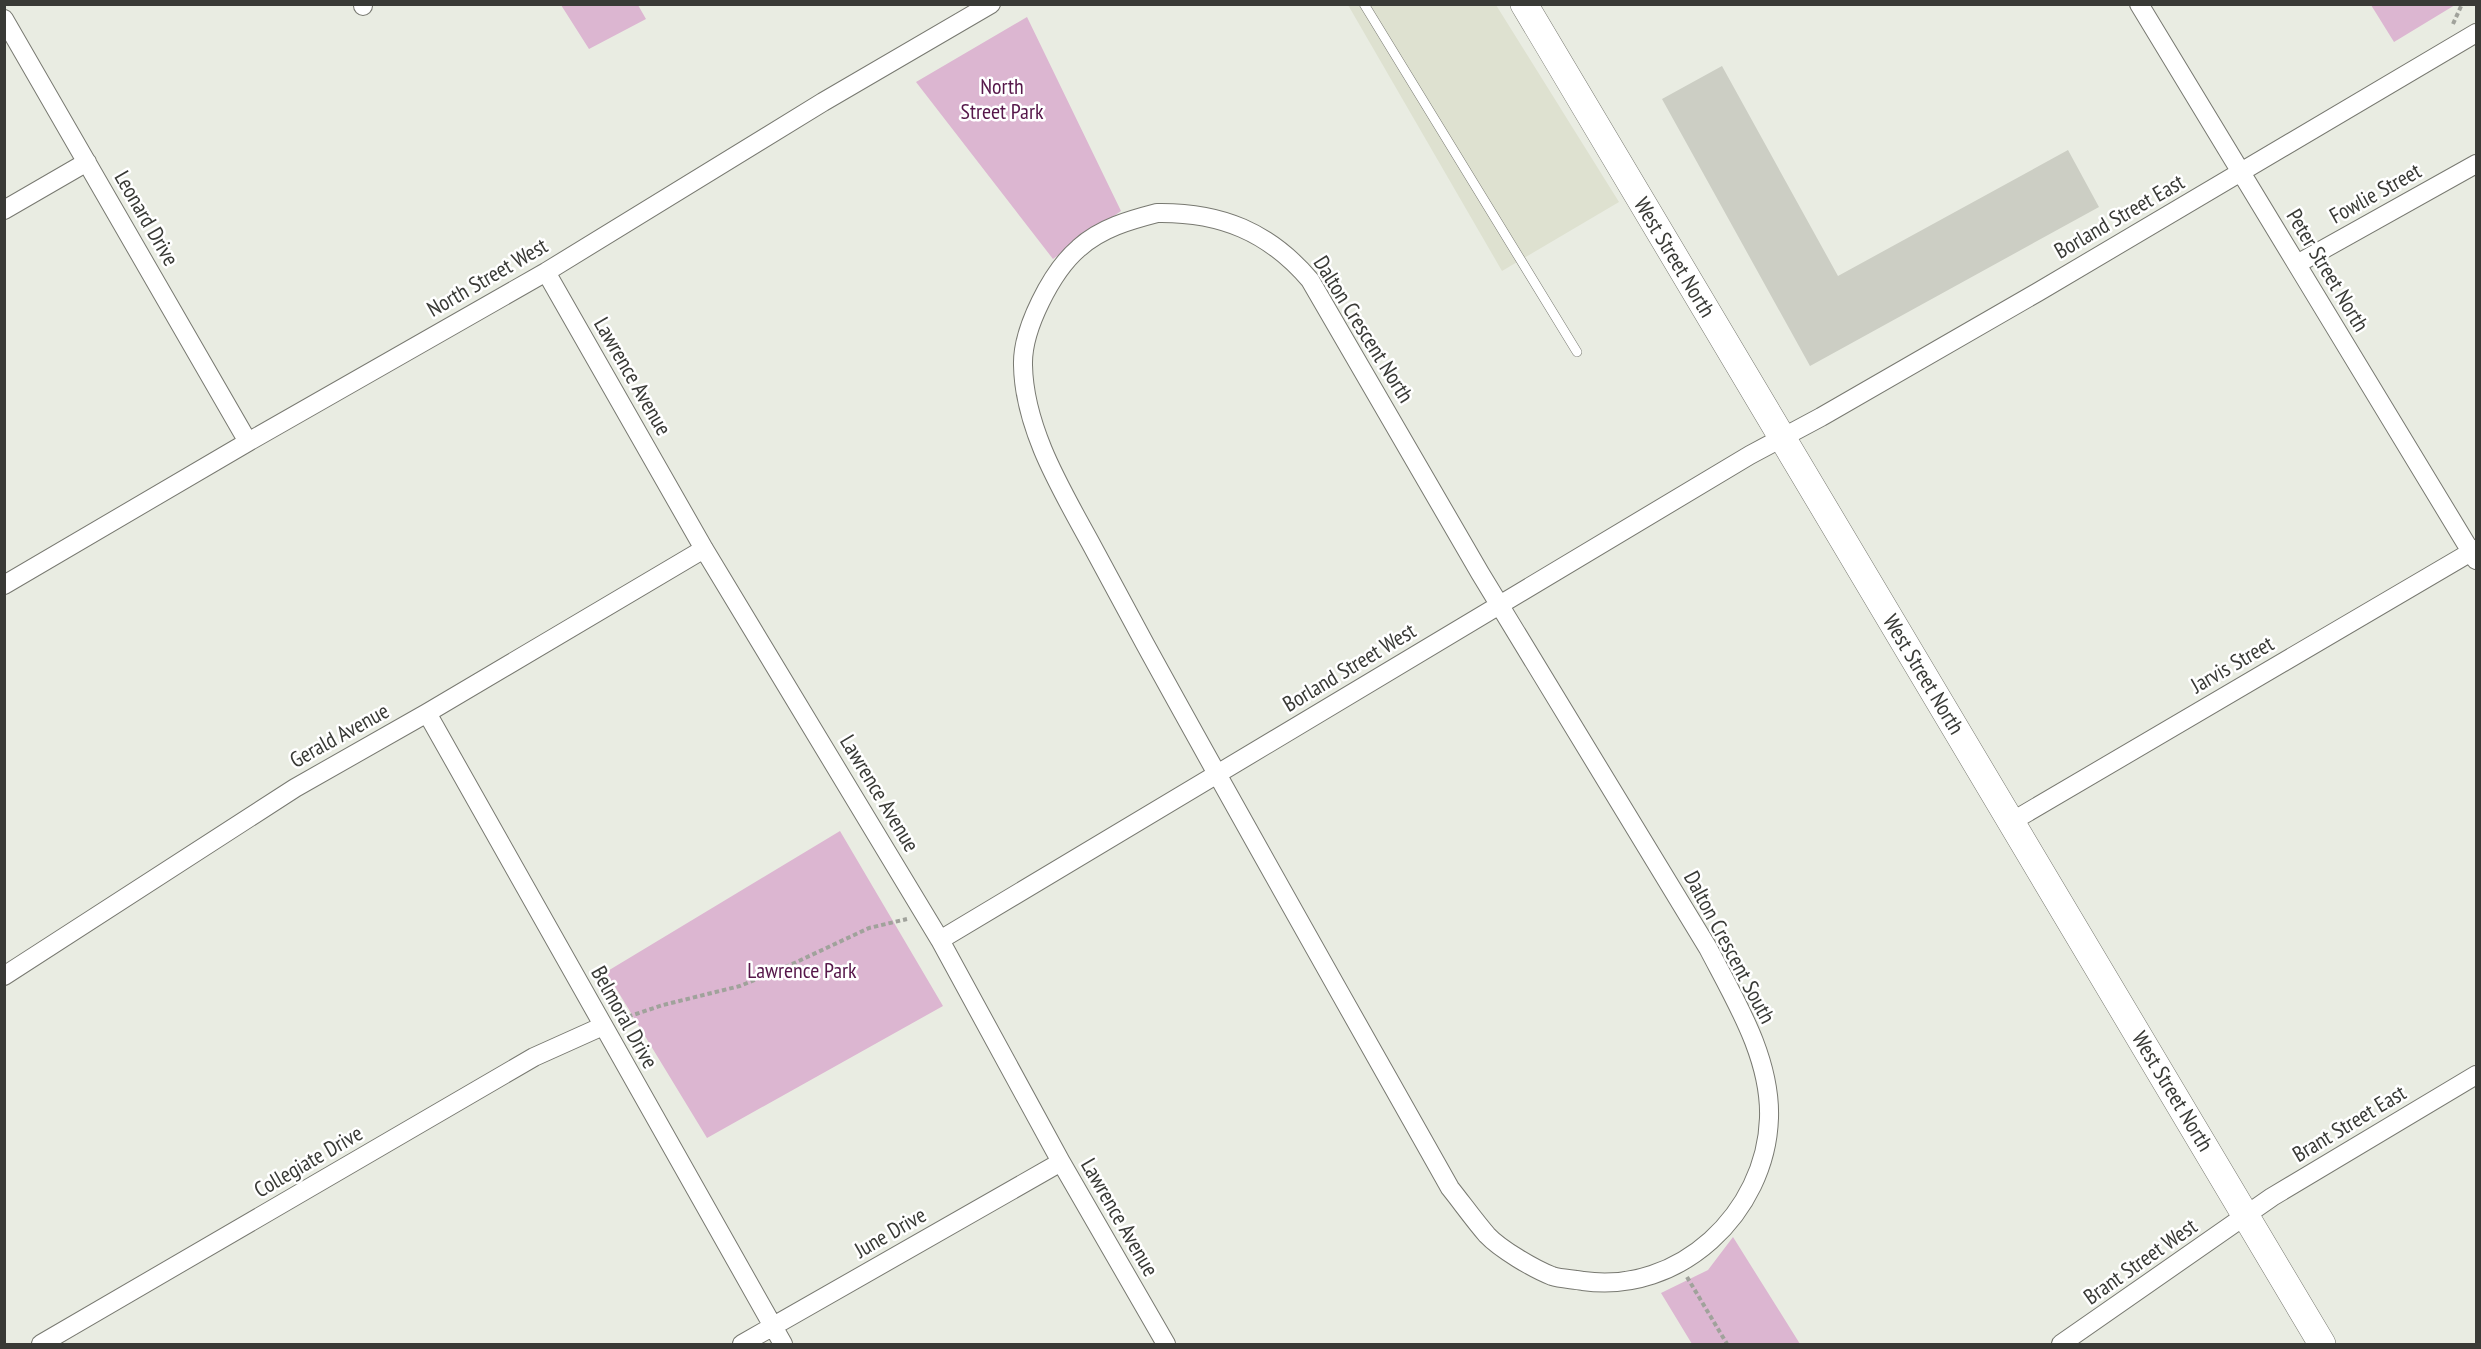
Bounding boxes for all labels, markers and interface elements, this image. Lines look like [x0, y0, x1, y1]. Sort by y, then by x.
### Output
park label: North Street Park [961, 72, 1044, 125]
street label: Fowlie Street [2324, 156, 2426, 230]
street label: Leonard Drive [109, 165, 185, 271]
street label: Borland Street East [2049, 167, 2189, 265]
street label: West Street North [1628, 192, 1722, 322]
street label: Peter Street North [2280, 204, 2376, 336]
street label: North Street West [422, 231, 552, 323]
street label: Dalton Crescent North [1308, 250, 1420, 408]
street label: Lawrence Avenue [588, 312, 678, 440]
street label: West Street North [1877, 609, 1971, 739]
street label: Borland Street West [1277, 616, 1421, 718]
street label: Jarvis Street [2185, 629, 2278, 699]
street label: Gerald Avenue [284, 696, 394, 774]
street label: Lawrence Avenue [834, 729, 926, 857]
street label: Dalton Crescent South [1678, 866, 1782, 1028]
park label: Lawrence Park [747, 956, 857, 984]
street label: Belmoral Drive [585, 961, 665, 1073]
street label: West Street North [2126, 1026, 2220, 1156]
street label: Brant Street East [2287, 1078, 2411, 1168]
street label: Collegiate Drive [249, 1119, 367, 1203]
street label: Lawrence Avenue [1075, 1153, 1165, 1281]
street label: June Drive [848, 1200, 931, 1264]
street label: Brant Street West [2078, 1212, 2202, 1310]

